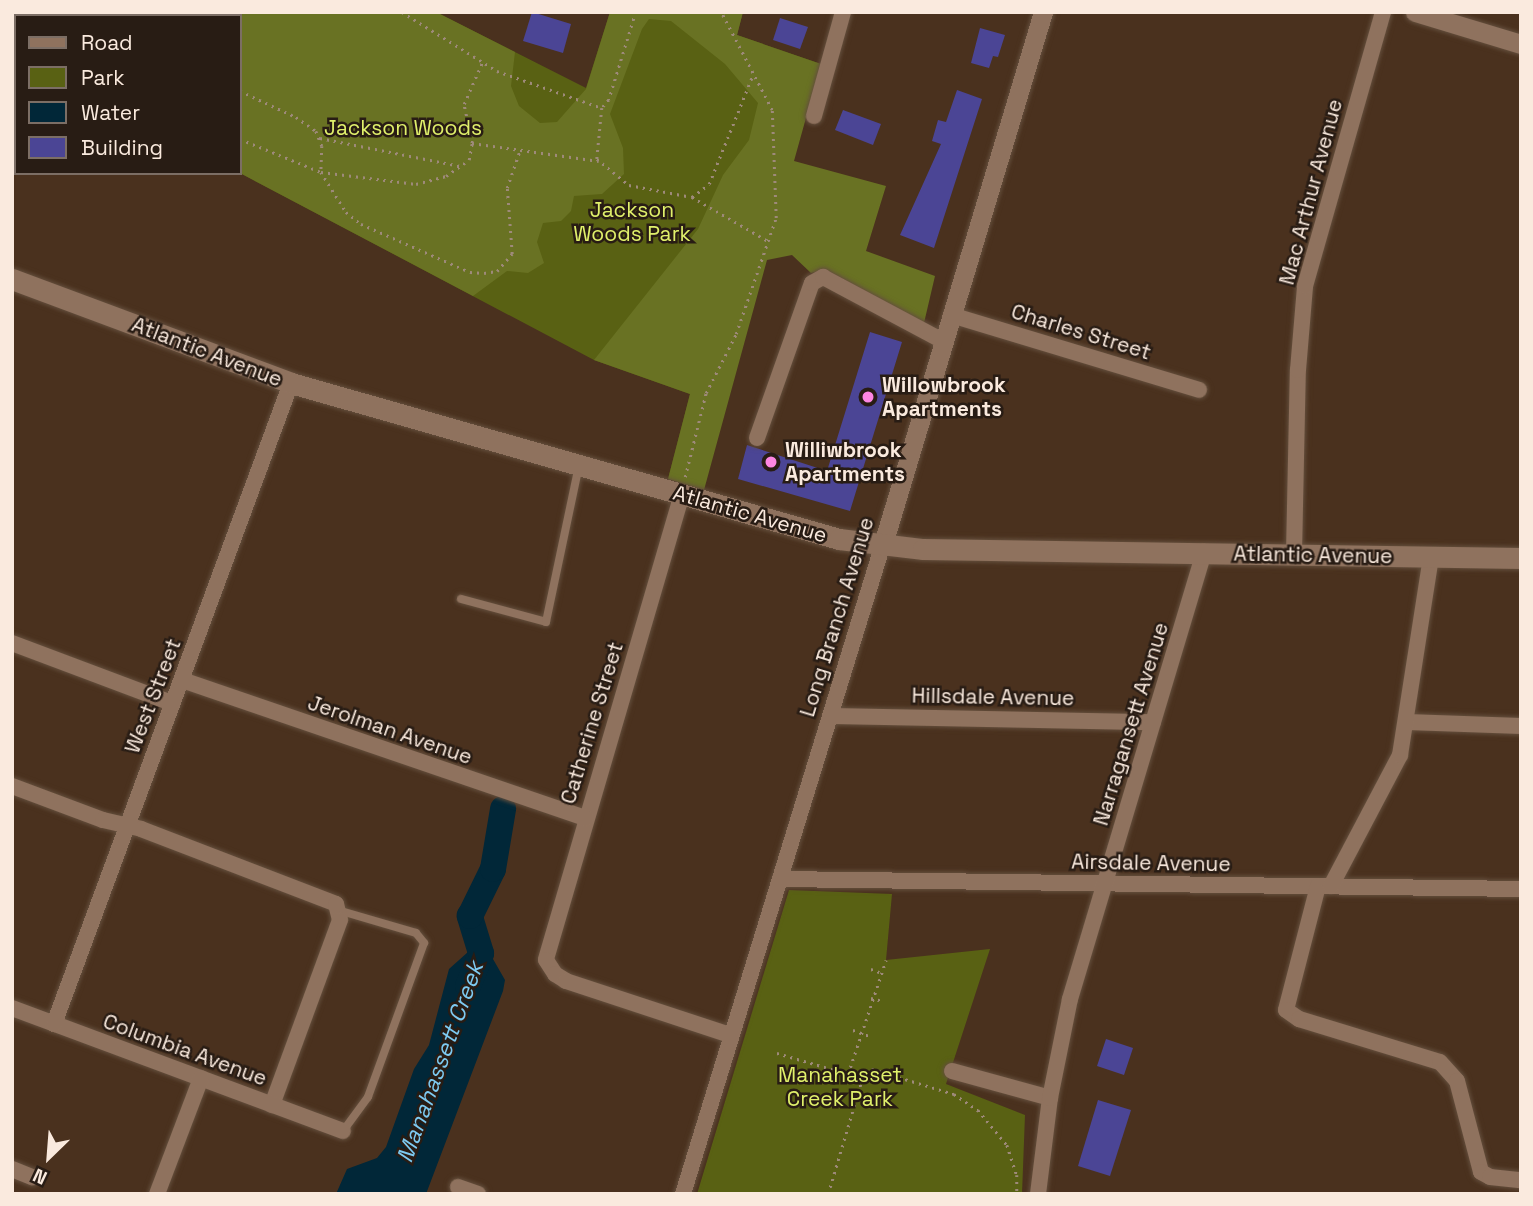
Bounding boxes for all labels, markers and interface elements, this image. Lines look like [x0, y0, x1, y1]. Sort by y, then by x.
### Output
legend [14, 14, 242, 175]
text: Road [81, 29, 133, 56]
text: Park [81, 64, 125, 91]
street label: Mac Arthur Avenue [1274, 96, 1348, 288]
text: Water [81, 99, 140, 126]
park label: Jackson Woods [324, 115, 482, 141]
text: Building [81, 134, 163, 161]
park label: Jackson Woods Park [573, 197, 691, 247]
street label: Charles Street [1008, 299, 1154, 365]
street label: Atlantic Avenue [128, 312, 286, 392]
place label: Willowbrook Apartments [882, 372, 1006, 422]
marker: Willowbrook Apartments [860, 389, 876, 405]
place label: Williwbrook Apartments [785, 437, 905, 487]
marker: Williwbrook Apartments [763, 454, 779, 470]
street label: Atlantic Avenue [670, 480, 830, 548]
street label: Long Branch Avenue [795, 514, 879, 720]
street label: Atlantic Avenue [1233, 541, 1393, 569]
street label: Narragansett Avenue [1088, 619, 1174, 829]
street label: West Street [120, 635, 186, 757]
street label: Catherine Street [555, 639, 629, 807]
street label: Hillsdale Avenue [911, 683, 1075, 711]
street label: Jerolman Avenue [304, 690, 476, 770]
street label: Airsdale Avenue [1071, 849, 1231, 877]
water label: Manahassett Creek [391, 958, 489, 1166]
street label: Columbia Avenue [99, 1009, 271, 1091]
park label: Manahasset Creek Park [778, 1062, 902, 1112]
north arrow [14, 1122, 84, 1192]
text: N [29, 1162, 51, 1191]

